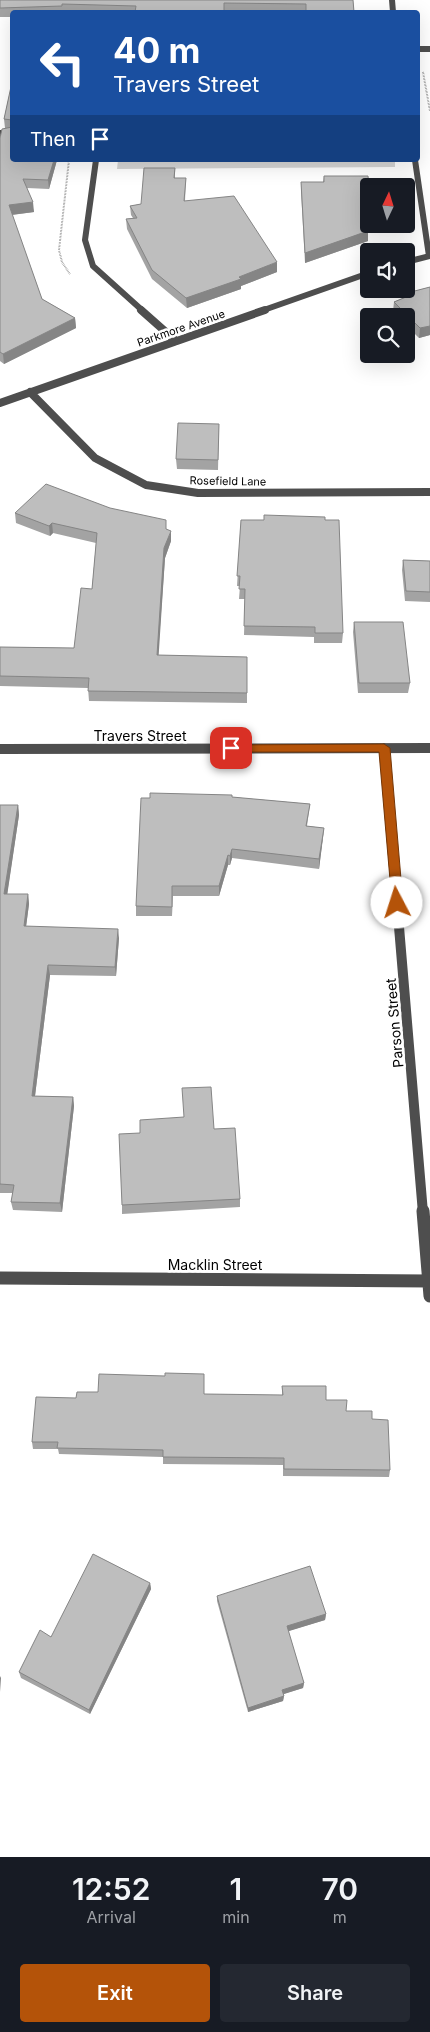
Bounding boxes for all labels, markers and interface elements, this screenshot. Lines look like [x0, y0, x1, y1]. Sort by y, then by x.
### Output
text: 40 m [113, 29, 201, 71]
icon: left [30, 30, 95, 95]
text: Travers Street [113, 71, 259, 97]
icon: arrive [86, 125, 114, 153]
text: Then [30, 128, 76, 151]
north arrow [360, 178, 415, 232]
map controls [360, 178, 415, 363]
button: sound [360, 243, 415, 298]
street label: Parkmore Avenue [135, 306, 227, 350]
button: search [360, 308, 415, 363]
street label: Rosefield Lane [190, 473, 266, 489]
street label: Travers Street [93, 727, 187, 744]
pin [210, 727, 252, 769]
icon: arrive [217, 734, 245, 762]
position arrow [370, 876, 422, 928]
street label: Parson Street [382, 977, 406, 1068]
street label: Macklin Street [168, 1256, 263, 1273]
text: 12:52 [72, 1871, 150, 1907]
text: 1 [230, 1871, 242, 1907]
text: 70 [321, 1871, 358, 1907]
text: Arrival [87, 1907, 136, 1927]
text: min [222, 1907, 250, 1927]
text: m [333, 1907, 347, 1927]
button: Exit [20, 1964, 210, 2022]
button: Share [220, 1964, 410, 2022]

